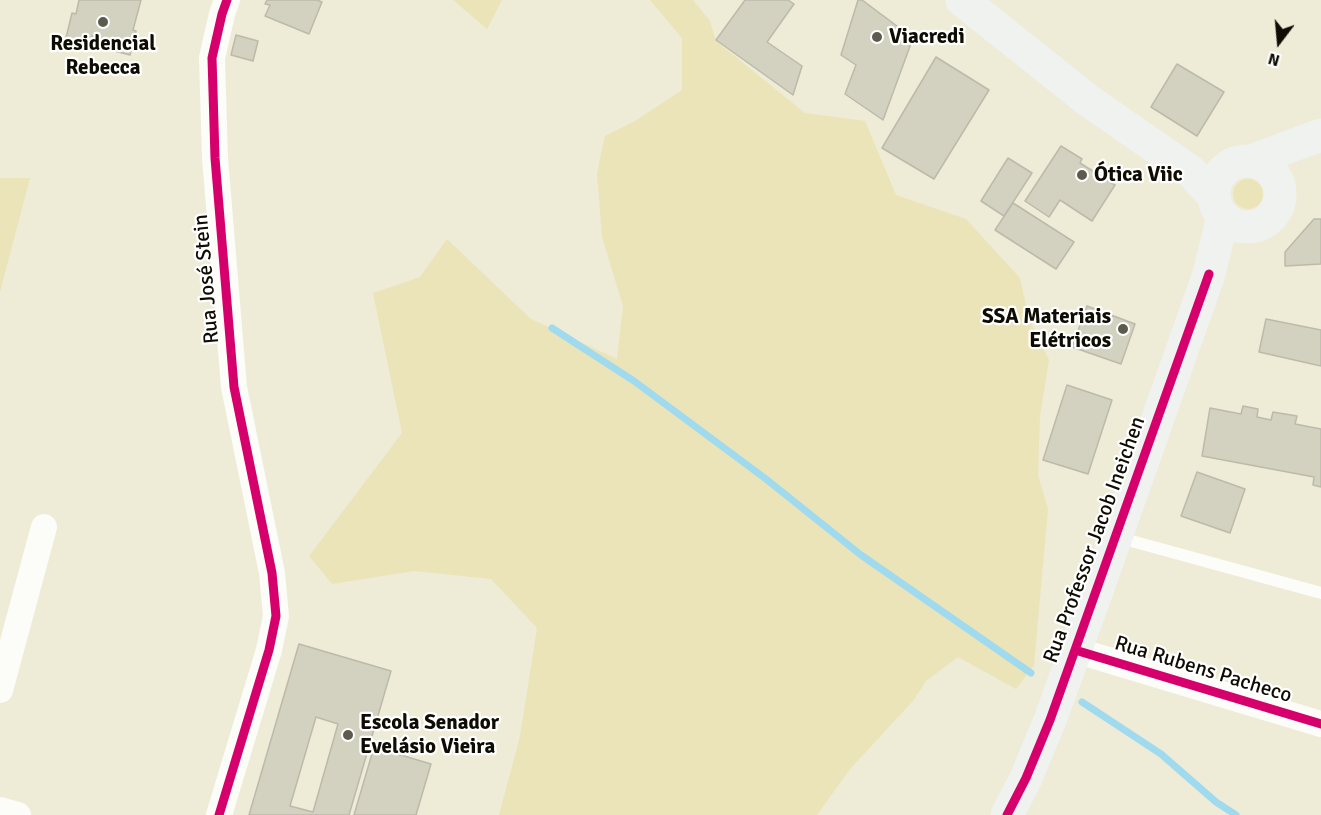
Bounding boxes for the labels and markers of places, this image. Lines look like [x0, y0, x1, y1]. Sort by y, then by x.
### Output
marker: Residencial Rebecca [96, 15, 110, 29]
place label: Viacredi [889, 24, 965, 50]
marker: Viacredi [870, 30, 884, 44]
place label: Residencial Rebecca [50, 31, 156, 81]
place label: Ótica Viic [1094, 162, 1183, 188]
marker: Ótica Viic [1075, 168, 1089, 182]
place label: SSA Materiais Elétricos [982, 304, 1111, 354]
marker: SSA Materiais Elétricos [1116, 322, 1130, 336]
place label: Escola Senador Evelásio Vieira [360, 710, 499, 760]
marker: Escola Senador Evelásio Vieira [341, 728, 355, 742]

